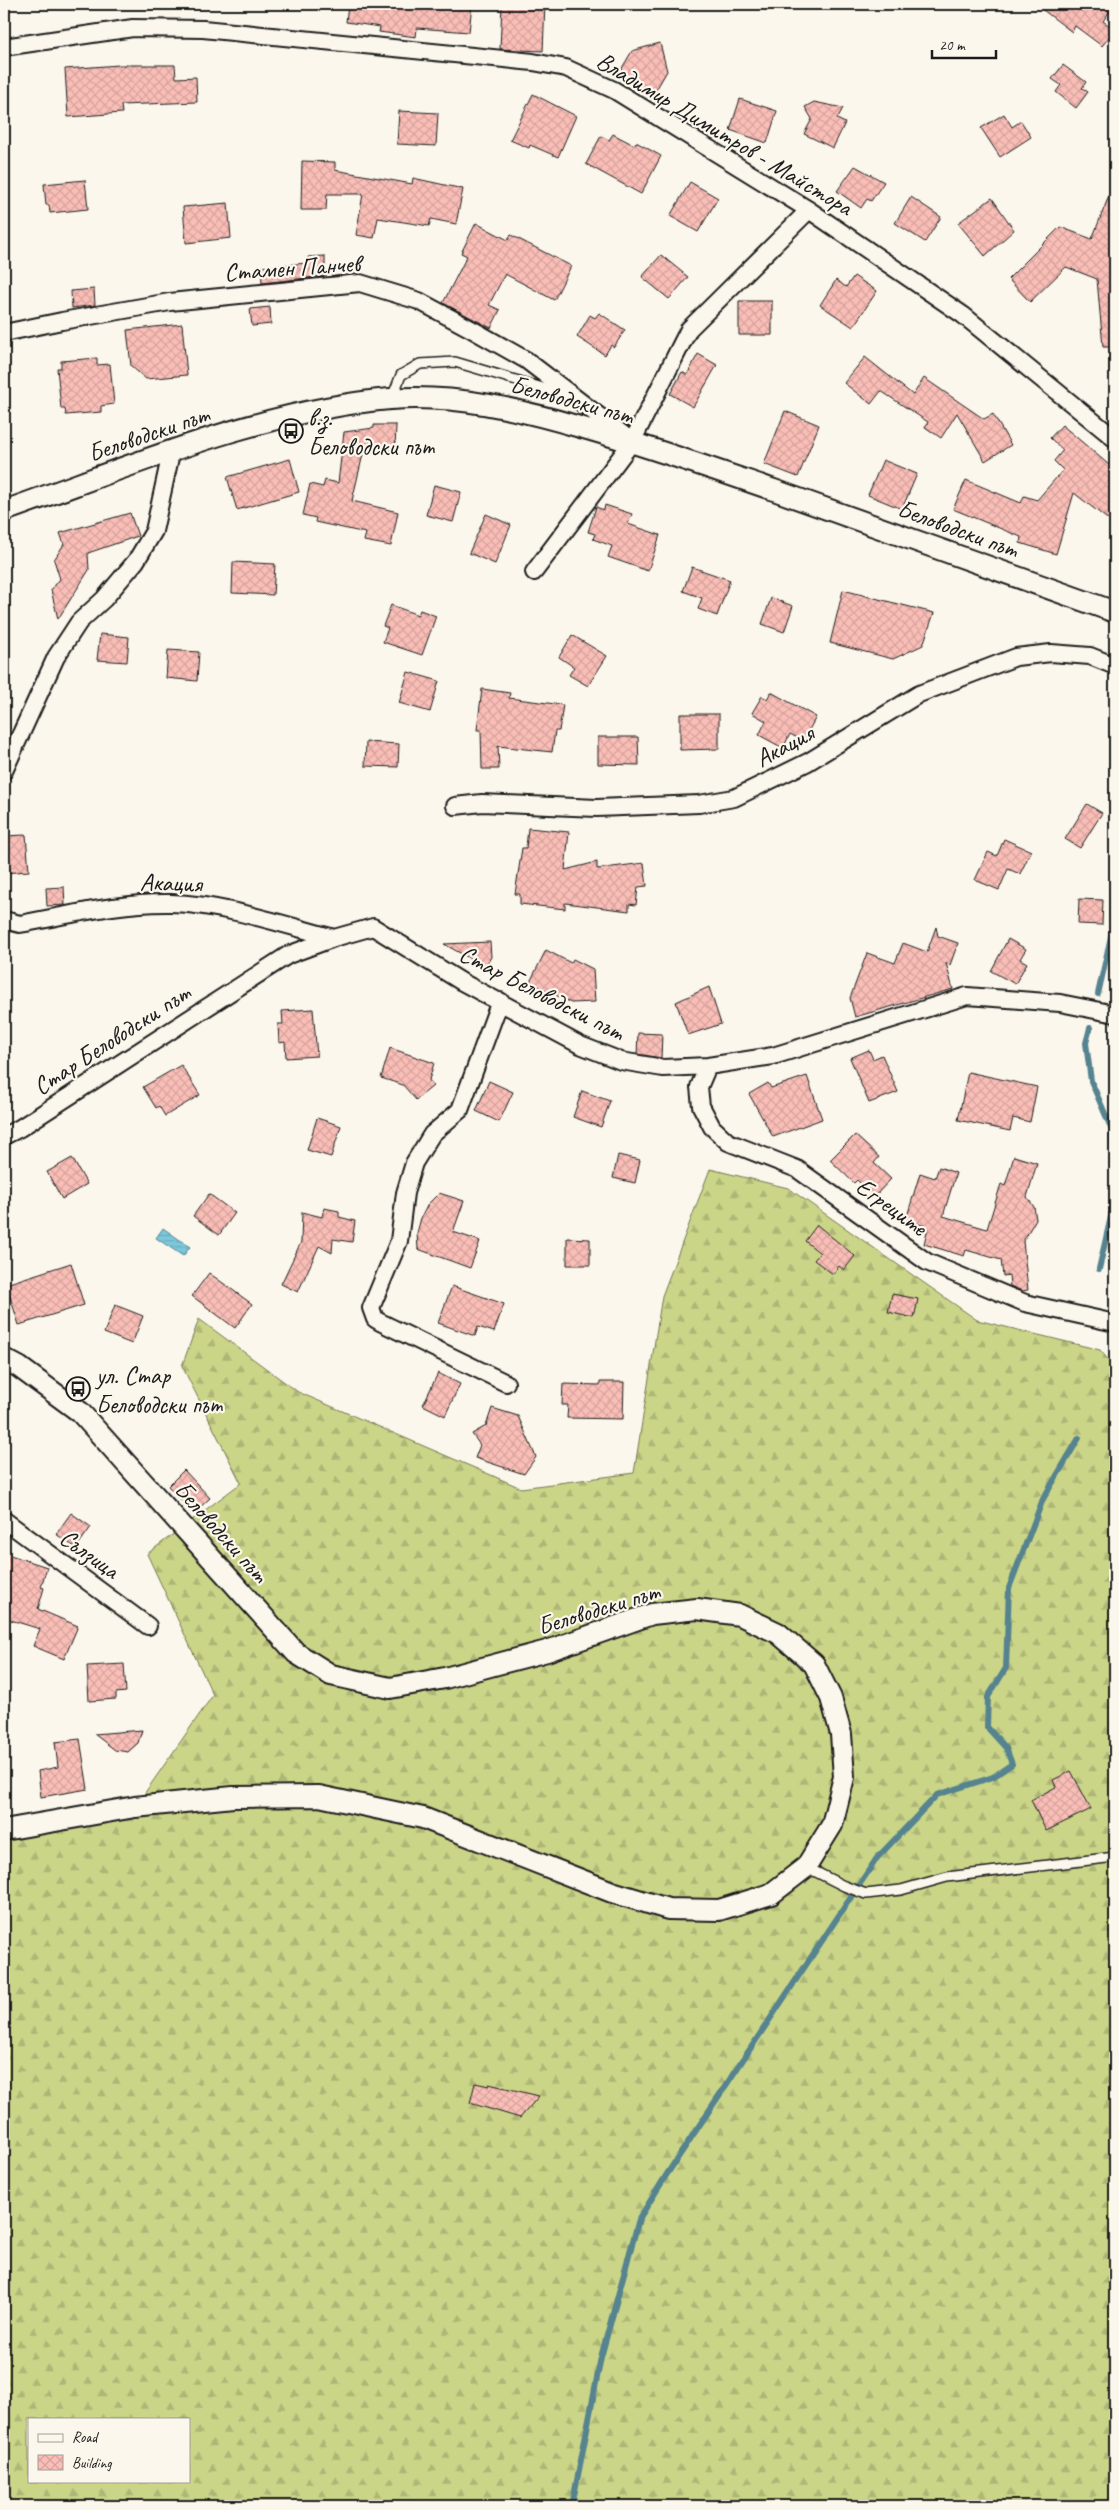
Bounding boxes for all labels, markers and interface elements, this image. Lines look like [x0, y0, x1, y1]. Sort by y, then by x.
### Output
scale bar [932, 28, 995, 60]
text: 20 m [939, 36, 966, 55]
street label: Владимир Димитров - Майстора [591, 45, 860, 224]
street label: Стамен Панчев [223, 247, 366, 289]
street label: Беловодски път [507, 368, 639, 432]
street label: Беловодски път [84, 398, 215, 470]
place label: в.з. Беловодски път [308, 402, 436, 463]
bus stop icon: в.з. Беловодски път [278, 418, 304, 444]
street label: Беловодски път [893, 492, 1024, 566]
street label: Акация [750, 716, 821, 774]
street label: Акация [140, 866, 205, 900]
street label: Стар Беловодски път [454, 938, 631, 1049]
street label: Стар Беловодски път [27, 976, 198, 1102]
street label: Егреците [850, 1170, 935, 1244]
place label: ул. Стар Беловодски път [94, 1360, 224, 1421]
bus stop icon: ул. Стар Беловодски път [65, 1376, 91, 1402]
street label: Беловодски път [167, 1474, 277, 1591]
street label: Сълзица [53, 1521, 127, 1587]
street label: Беловодски път [534, 1575, 665, 1643]
legend [28, 2418, 190, 2482]
text: Road [72, 2428, 99, 2447]
text: Building [72, 2454, 112, 2473]

